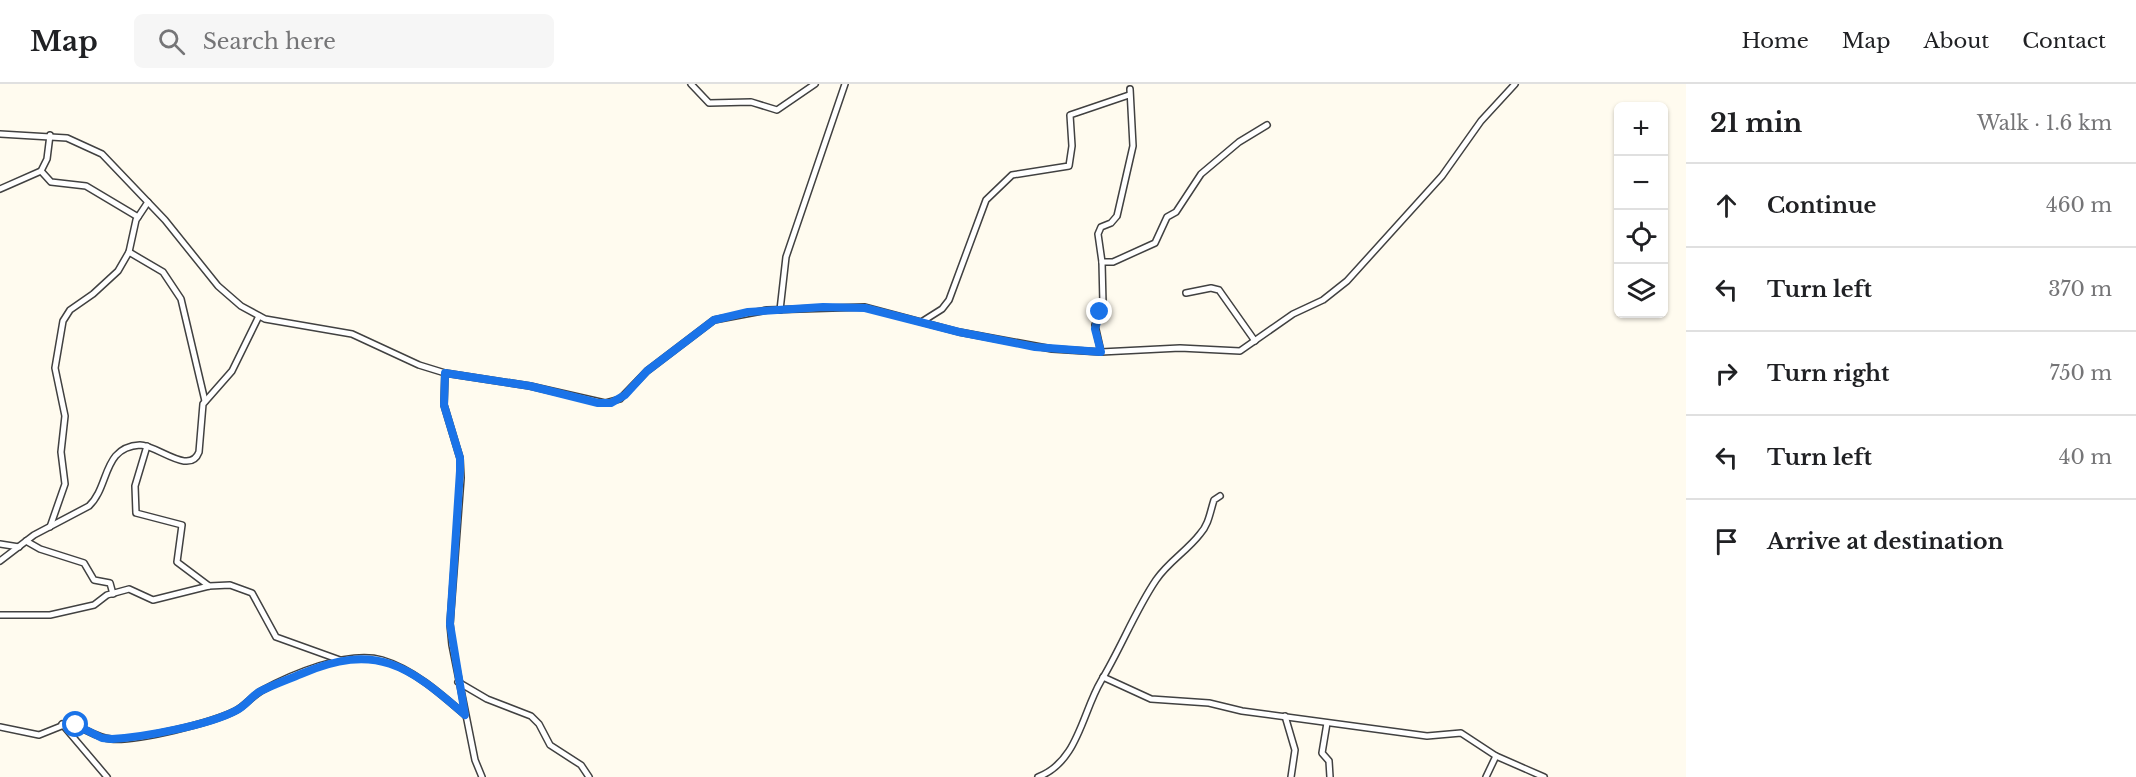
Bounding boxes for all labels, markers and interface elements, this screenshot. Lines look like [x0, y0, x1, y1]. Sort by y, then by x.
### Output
search box [134, 14, 554, 68]
text: Map [30, 24, 98, 59]
icon: search [155, 25, 188, 58]
text: Search here [203, 28, 336, 55]
text: Home [1742, 28, 1809, 54]
text: Map [1842, 28, 1890, 54]
text: About [1923, 28, 1989, 54]
text: Contact [2022, 28, 2106, 54]
map controls [1614, 102, 1668, 318]
button: + [1614, 102, 1668, 156]
text: 21 min [1710, 107, 1802, 139]
text: Walk · 1.6 km [1977, 111, 2112, 135]
button: − [1614, 156, 1668, 210]
icon: ahead [1710, 189, 1743, 222]
text: Continue [1767, 192, 1876, 219]
text: 460 m [2046, 193, 2112, 217]
button: locate [1614, 210, 1668, 264]
button: layers [1614, 264, 1668, 318]
icon: left [1710, 273, 1743, 306]
text: Turn left [1767, 276, 1872, 303]
text: 370 m [2048, 277, 2112, 301]
route end [1086, 298, 1112, 324]
icon: right [1710, 357, 1743, 390]
text: Turn right [1767, 360, 1889, 387]
text: 750 m [2049, 361, 2112, 385]
icon: left [1710, 441, 1743, 474]
text: Turn left [1767, 444, 1872, 471]
text: 40 m [2059, 445, 2112, 469]
icon: arrive [1710, 525, 1743, 558]
text: Arrive at destination [1767, 528, 2004, 555]
route start [62, 711, 88, 737]

